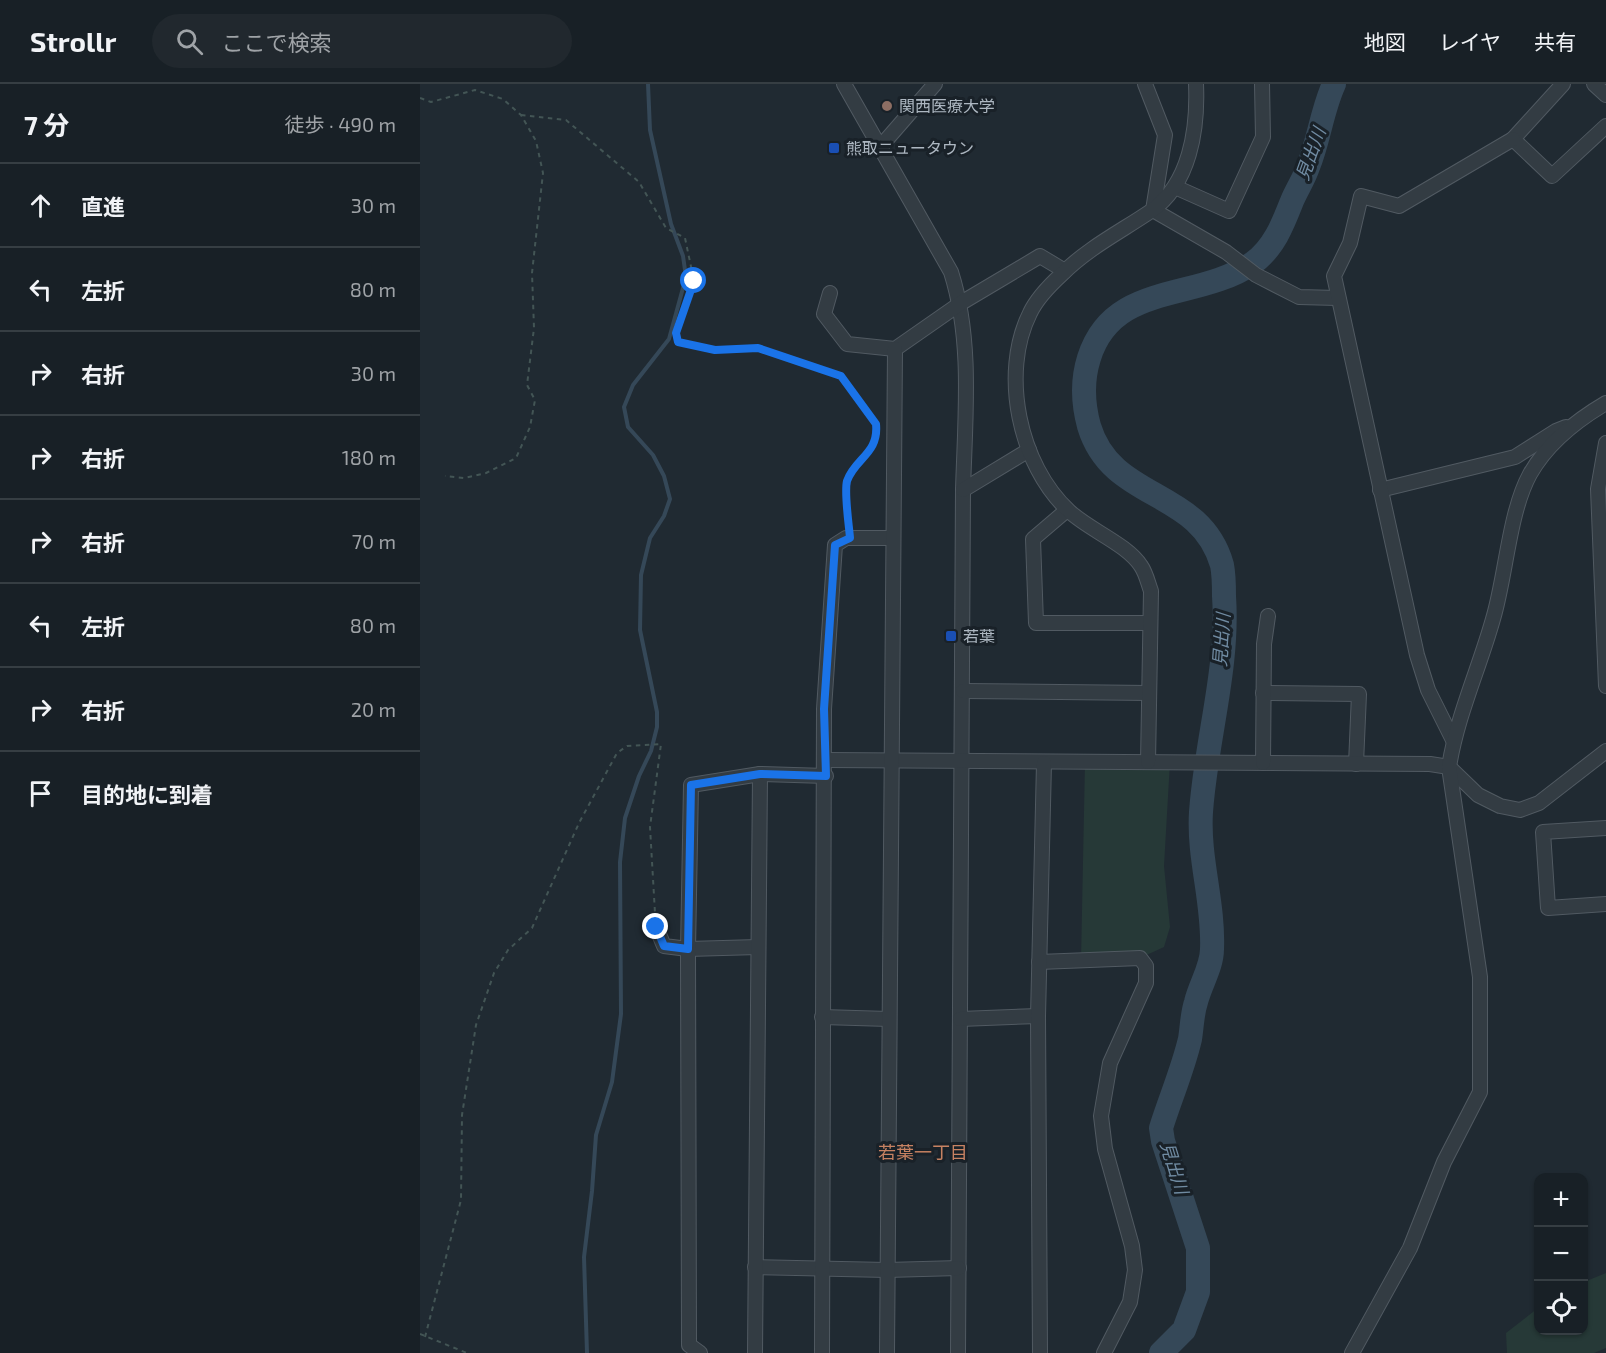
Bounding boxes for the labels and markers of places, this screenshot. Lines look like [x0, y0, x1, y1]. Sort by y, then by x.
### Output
place label: 関西医療大学 [899, 96, 995, 115]
marker: 関西医療大学 [880, 99, 894, 113]
place label: 熊取ニュータウン [846, 138, 974, 157]
marker: 熊取ニュータウン [827, 141, 841, 155]
place label: 若葉 [963, 626, 995, 645]
marker: 若葉 [944, 629, 958, 643]

